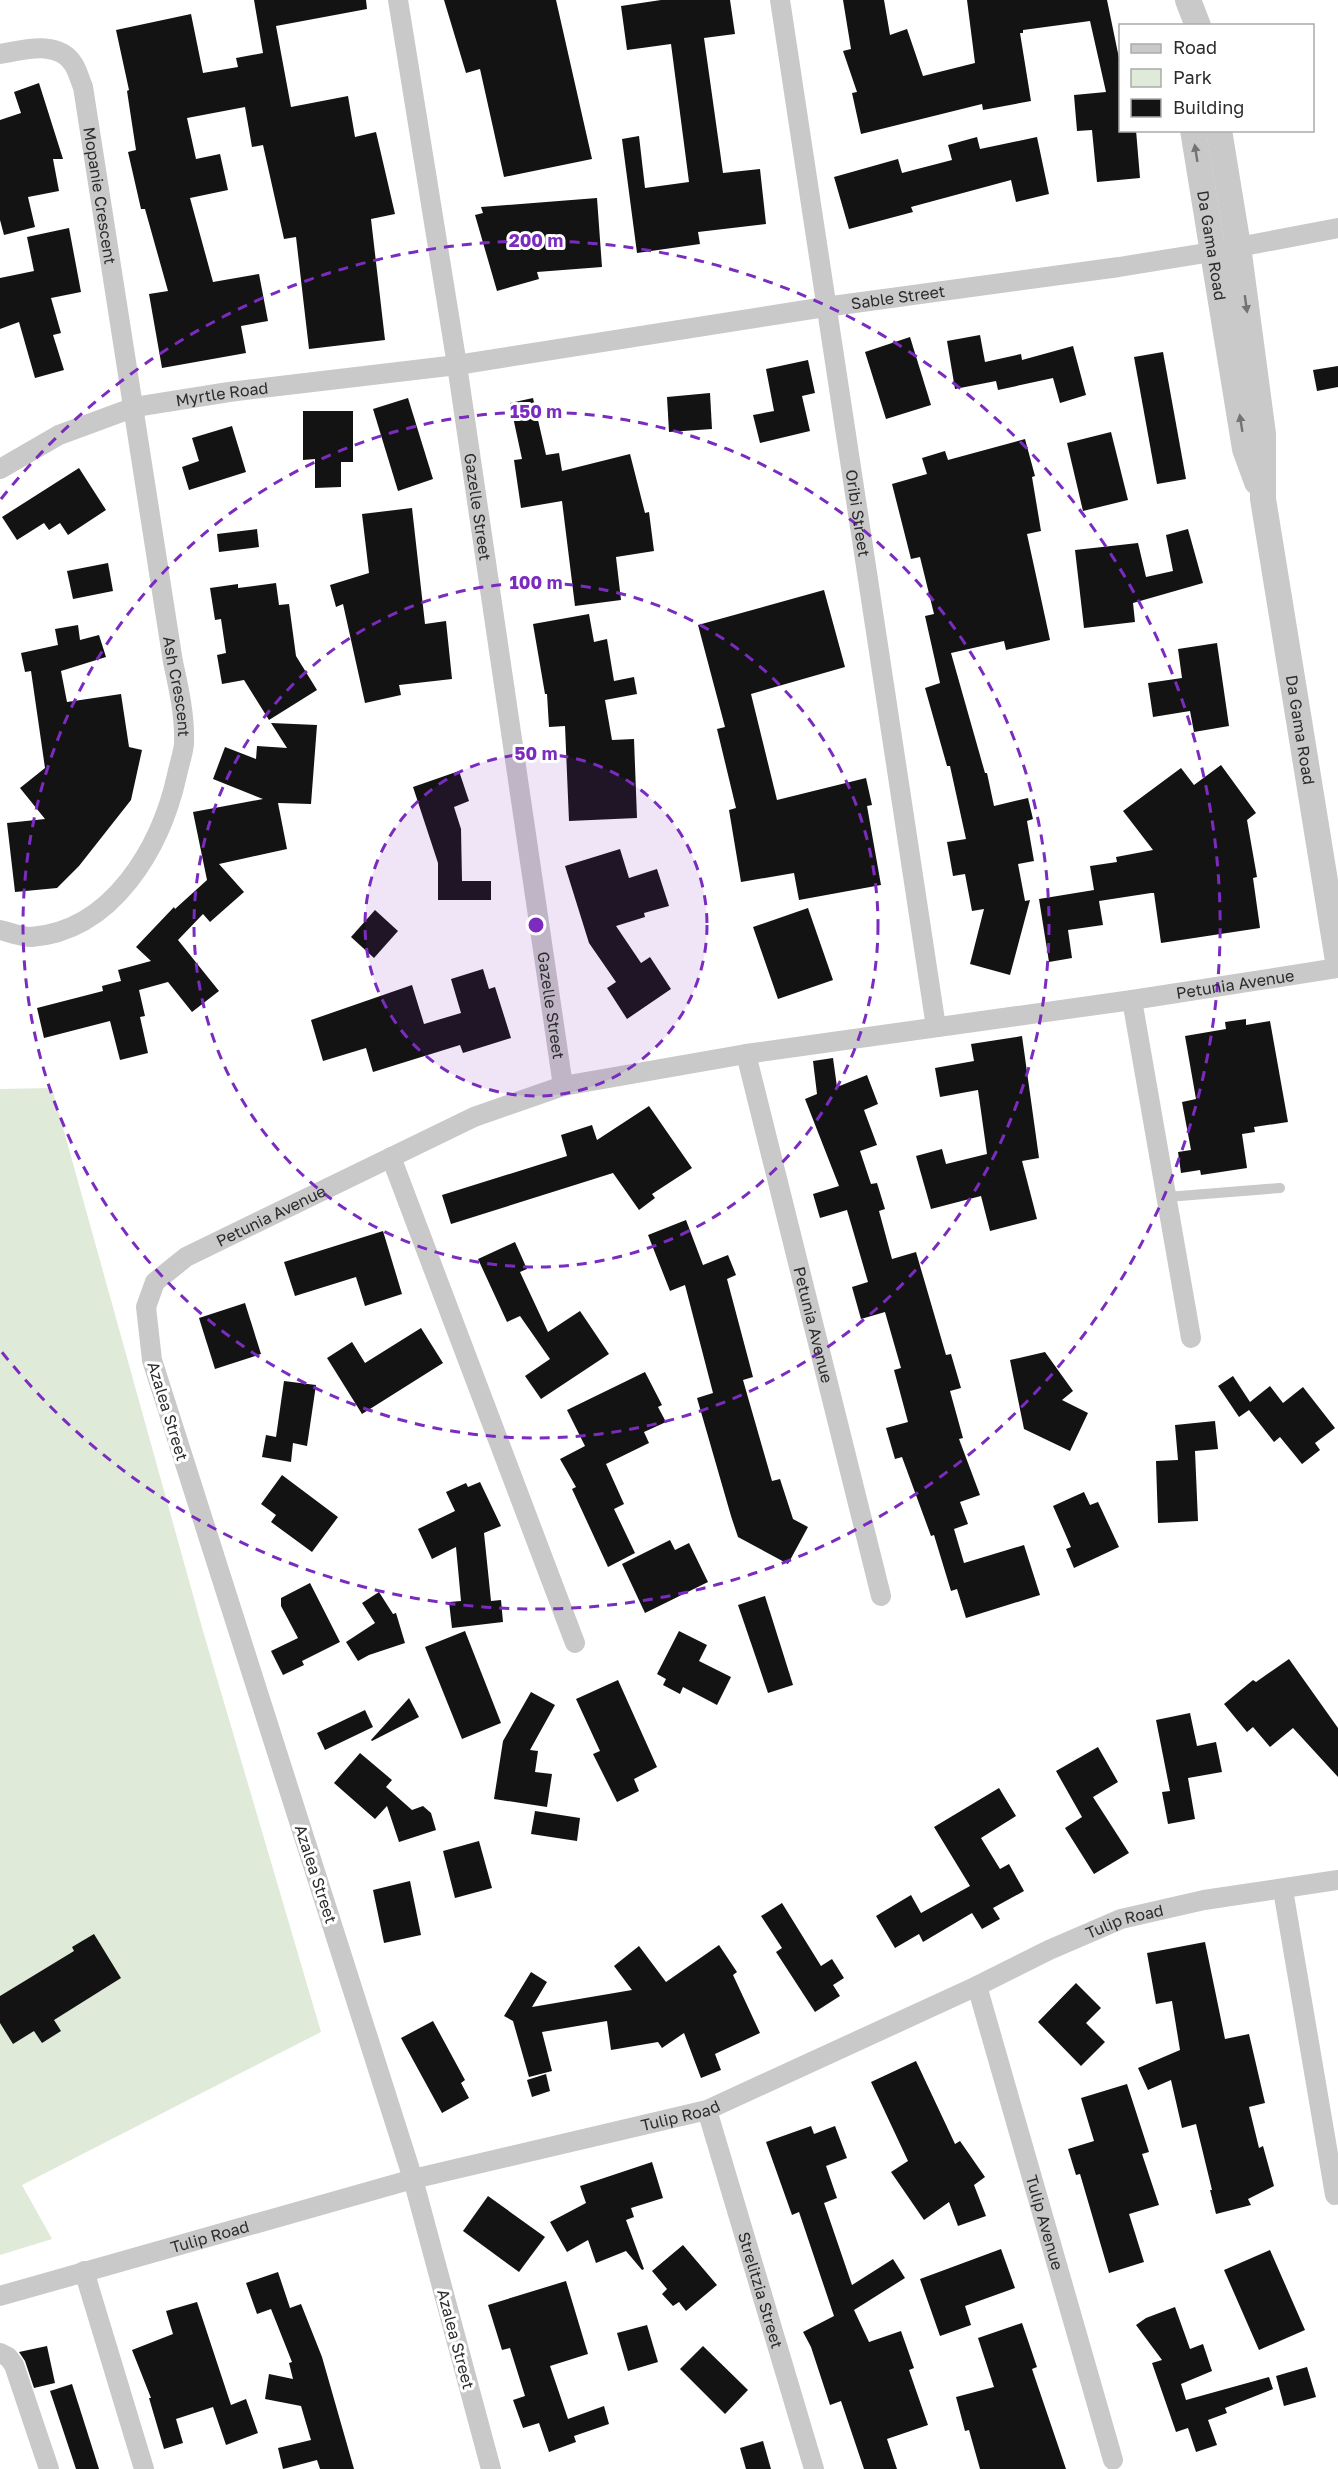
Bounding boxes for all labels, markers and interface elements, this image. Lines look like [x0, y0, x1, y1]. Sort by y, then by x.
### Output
legend [1119, 24, 1314, 132]
text: Road [1173, 36, 1217, 58]
text: Park [1173, 66, 1212, 88]
text: Building [1173, 96, 1244, 118]
street label: Mopanie Crescent [79, 126, 121, 266]
one-way arrow [1192, 143, 1201, 162]
street label: Da Gama Road [1193, 189, 1231, 302]
text: 200 m [509, 229, 563, 251]
street label: Sable Street [850, 281, 946, 313]
one-way arrow [1242, 295, 1251, 314]
street label: Myrtle Road [174, 377, 269, 410]
text: 150 m [510, 400, 562, 422]
one-way arrow [1236, 414, 1245, 433]
street label: Gazelle Street [460, 452, 496, 562]
street label: Oribi Street [841, 468, 874, 558]
text: 100 m [510, 571, 562, 593]
street label: Ash Crescent [159, 635, 194, 737]
street label: Da Gama Road [1282, 673, 1319, 786]
text: 50 m [515, 742, 557, 764]
centre of rings [526, 915, 546, 935]
street label: Gazelle Street [533, 950, 569, 1061]
street label: Petunia Avenue [1175, 965, 1296, 1003]
street label: Petunia Avenue [213, 1181, 329, 1251]
street label: Petunia Avenue [789, 1264, 838, 1385]
street label: Azalea Street [143, 1359, 193, 1463]
street label: Azalea Street [291, 1822, 341, 1926]
street label: Tulip Road [1083, 1900, 1165, 1943]
street label: Tulip Road [639, 2095, 723, 2135]
street label: Tulip Avenue [1022, 2173, 1068, 2272]
street label: Tulip Road [168, 2216, 251, 2257]
street label: Strelitzia Street [734, 2229, 788, 2351]
street label: Azalea Street [433, 2287, 479, 2391]

